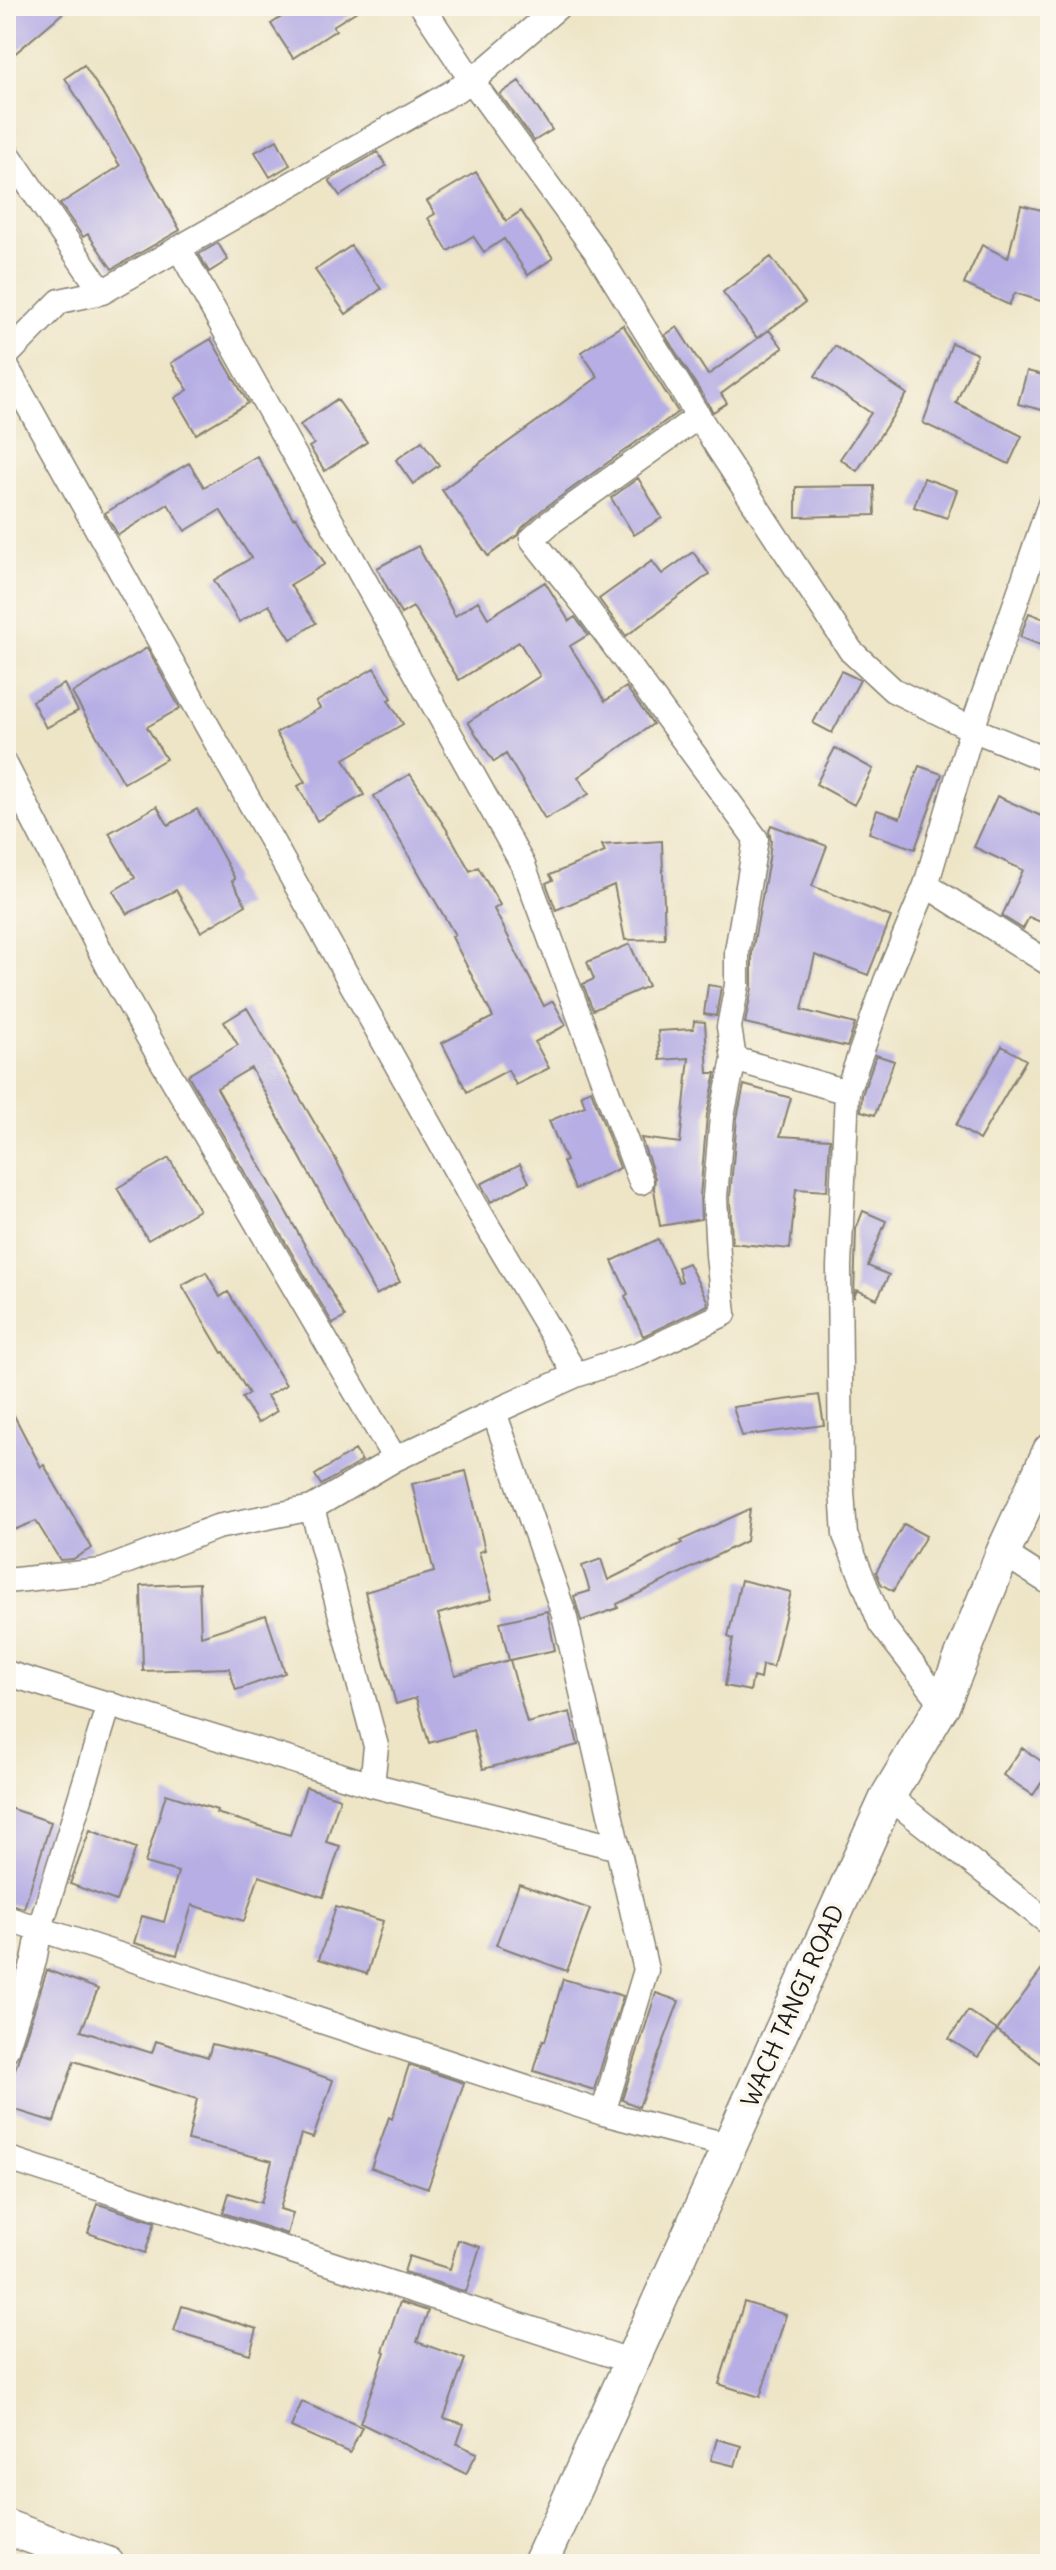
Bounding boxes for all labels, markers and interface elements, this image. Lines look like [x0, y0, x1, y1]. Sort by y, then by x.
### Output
street label: WACH TANGI ROAD [734, 1900, 850, 2111]

